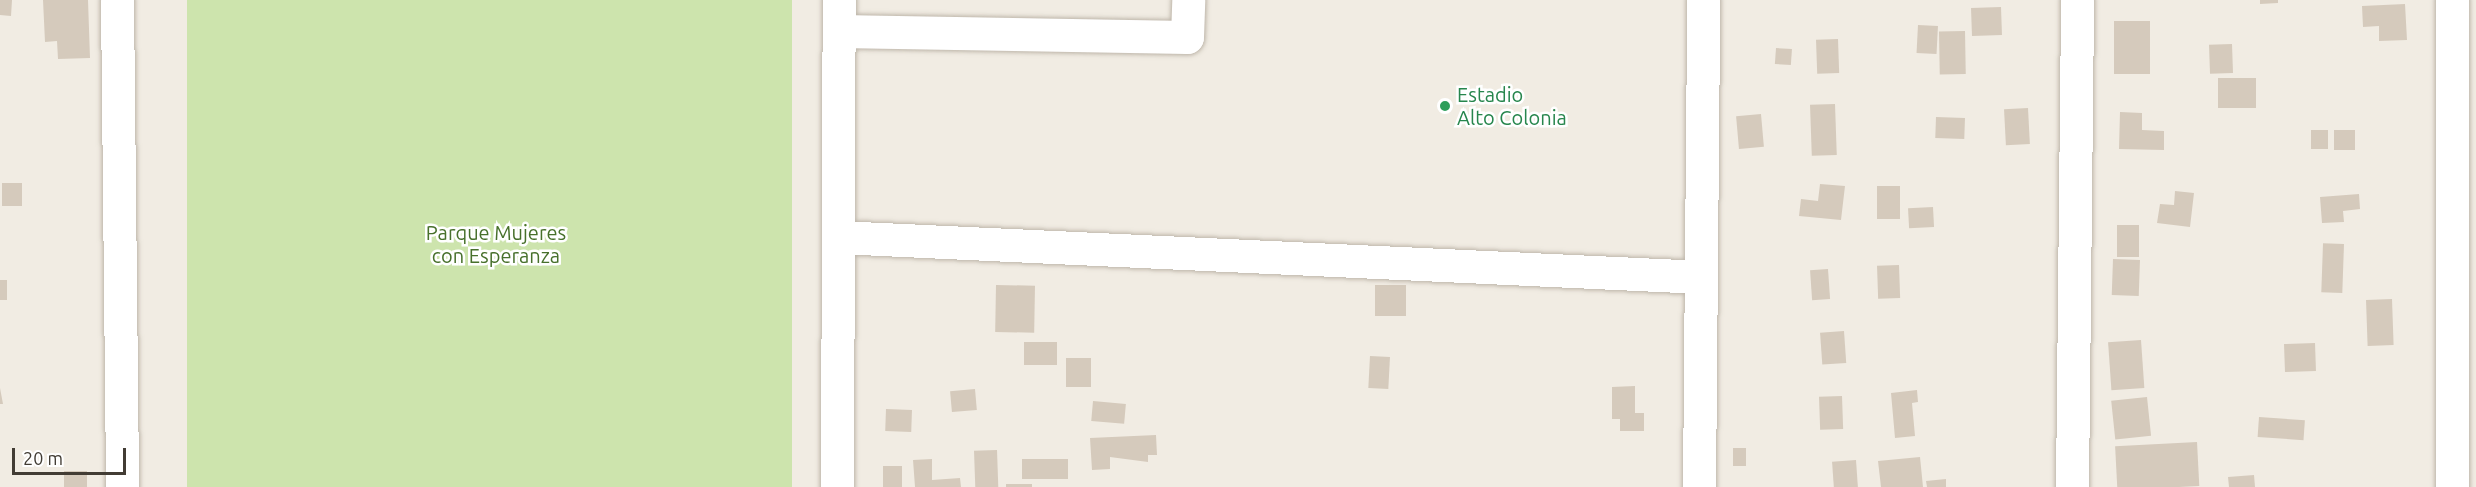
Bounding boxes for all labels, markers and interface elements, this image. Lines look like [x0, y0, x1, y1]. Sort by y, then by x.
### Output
place label: Estadio Alto Colonia [1457, 83, 1567, 130]
marker: Estadio Alto Colonia [1438, 99, 1452, 113]
park label: Parque Mujeres con Esperanza [426, 220, 566, 267]
scale bar [15, 436, 129, 474]
text: 20 m [23, 448, 63, 468]

